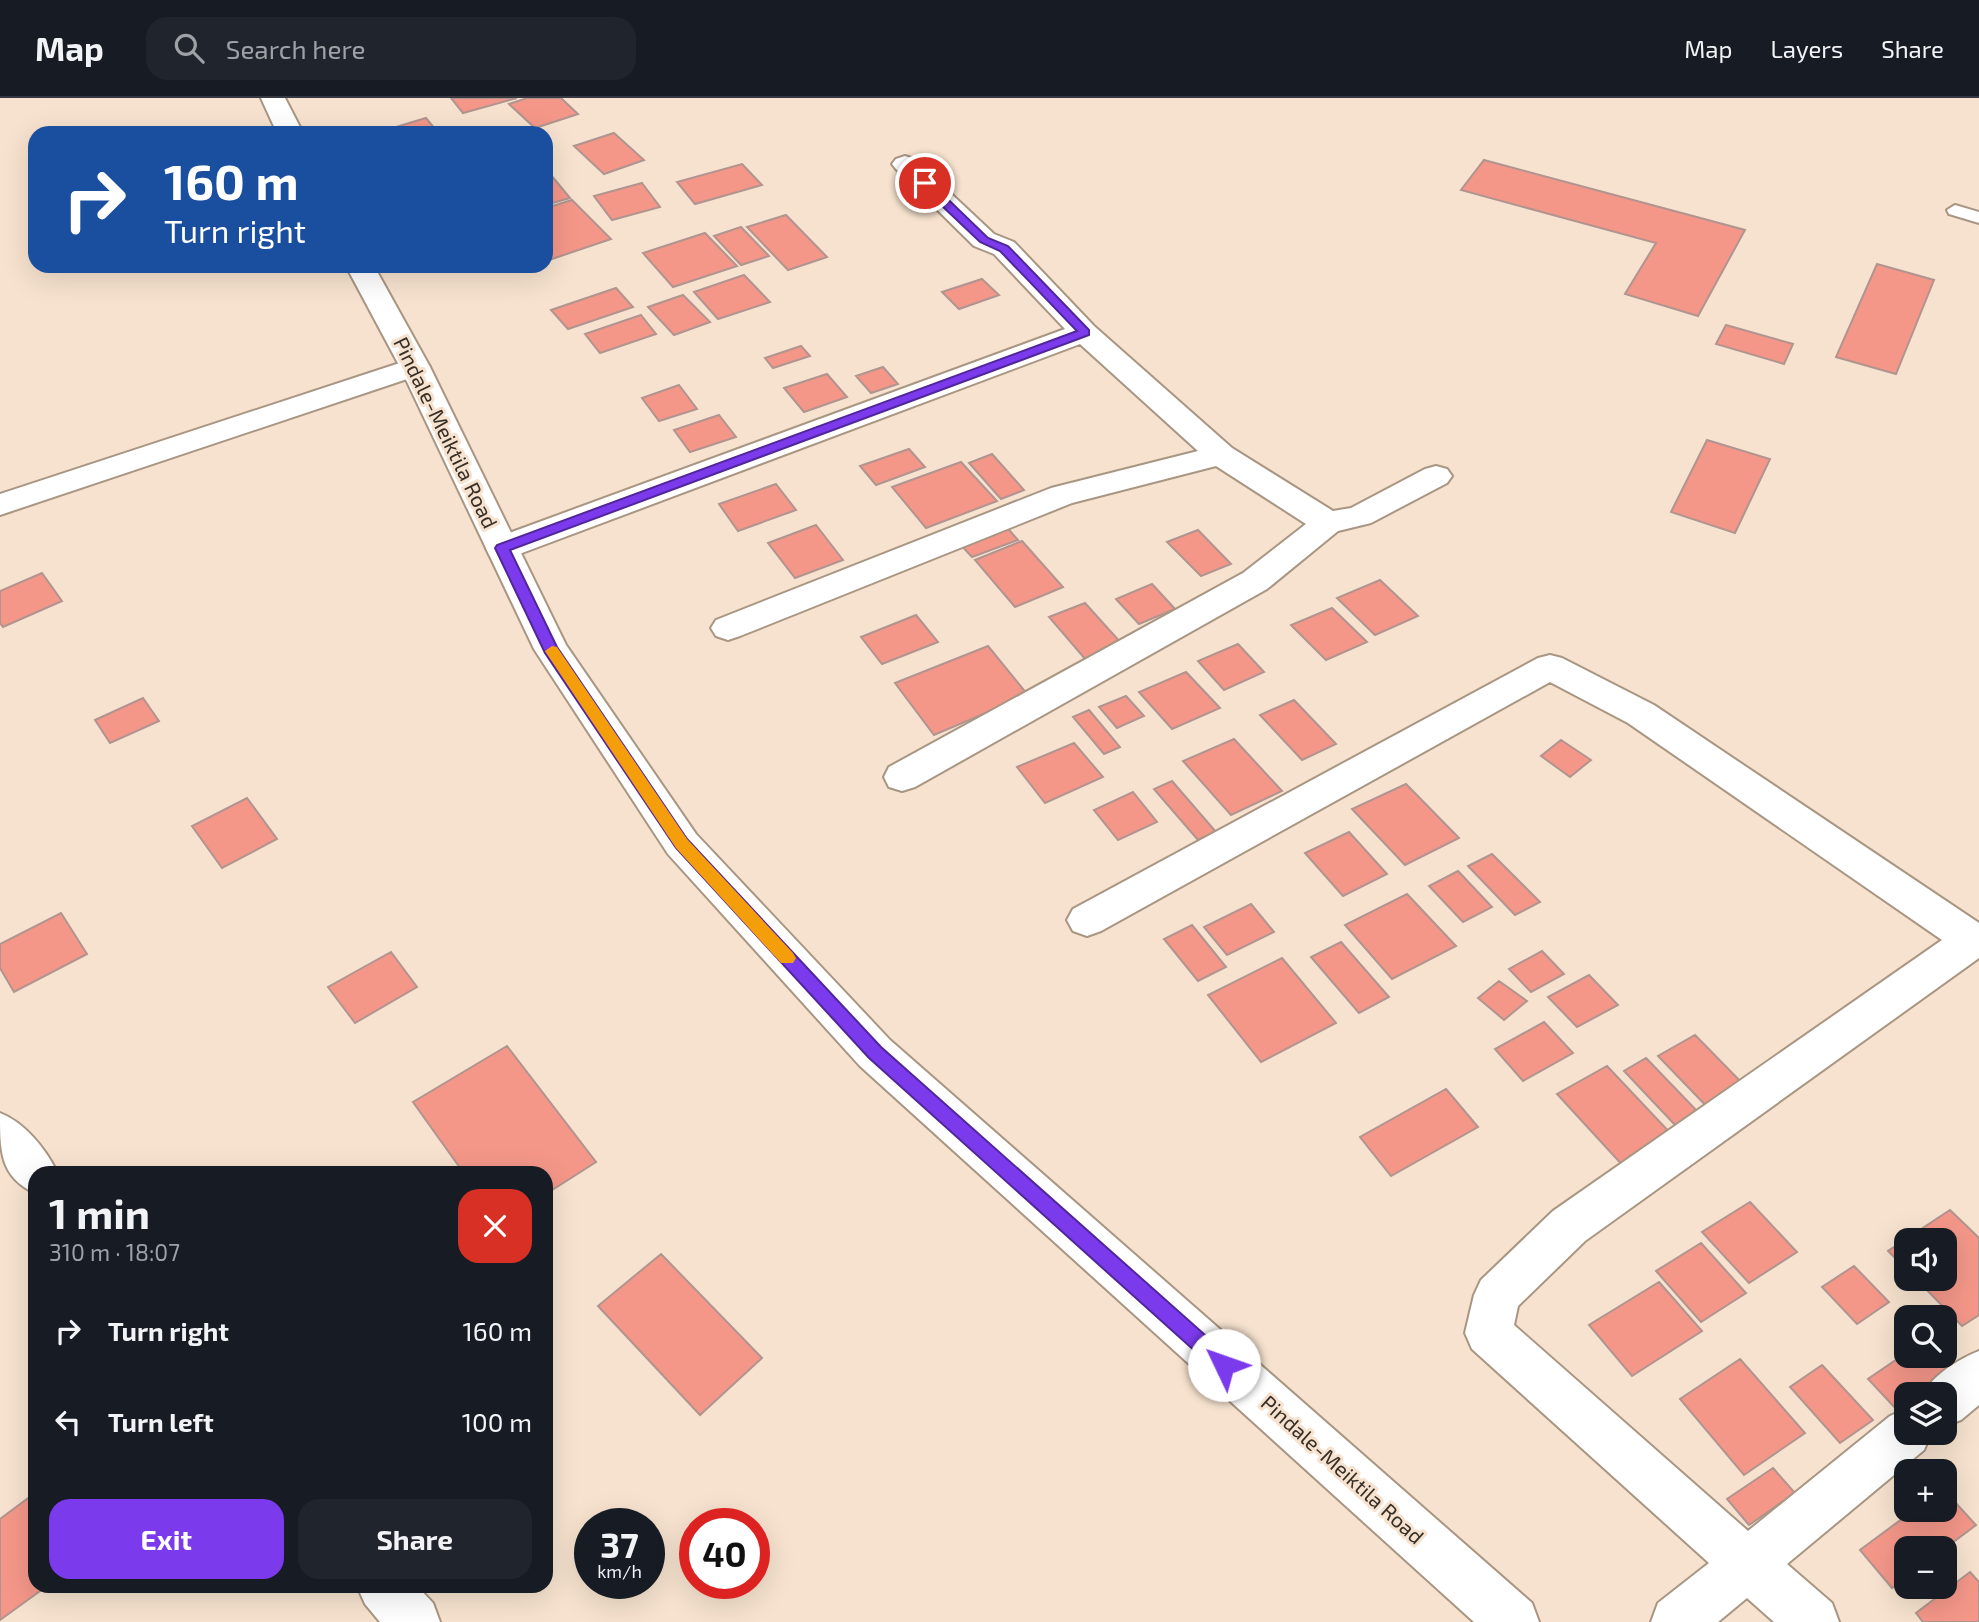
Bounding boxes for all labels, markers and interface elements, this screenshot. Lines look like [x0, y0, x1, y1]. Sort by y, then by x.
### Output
search box [146, 17, 636, 80]
text: Map [35, 28, 104, 68]
icon: search [170, 29, 208, 67]
text: Search here [226, 33, 365, 64]
text: Map [1684, 34, 1732, 63]
text: Layers [1770, 34, 1843, 63]
text: Share [1881, 34, 1944, 63]
text: 160 m [164, 151, 299, 210]
pin [895, 153, 955, 213]
icon: right [49, 154, 140, 245]
icon: arrive [906, 164, 944, 202]
text: Turn right [164, 211, 306, 249]
street label: Pindale-Meiktila Road [389, 333, 504, 532]
text: 1 min [49, 1187, 150, 1237]
button: close [458, 1189, 532, 1263]
map controls [1894, 1228, 1957, 1599]
button: sound [1894, 1228, 1957, 1291]
text: 310 m · 18:07 [49, 1238, 180, 1266]
button: search [1894, 1305, 1957, 1368]
icon: right [49, 1312, 87, 1350]
text: Turn right [108, 1315, 229, 1346]
text: 160 m [463, 1315, 532, 1346]
position arrow [1187, 1328, 1261, 1402]
button: layers [1894, 1382, 1957, 1445]
street label: Pindale-Meiktila Road [1257, 1389, 1429, 1548]
icon: left [49, 1403, 87, 1441]
text: Turn left [108, 1406, 214, 1437]
text: 100 m [462, 1406, 532, 1437]
button: + [1894, 1459, 1957, 1522]
button: Exit [49, 1499, 284, 1579]
button: Share [298, 1499, 532, 1579]
speed limit sign: 40 [679, 1508, 770, 1599]
text: 37 [600, 1523, 639, 1565]
button: − [1894, 1536, 1957, 1599]
text: km/h [597, 1560, 642, 1582]

